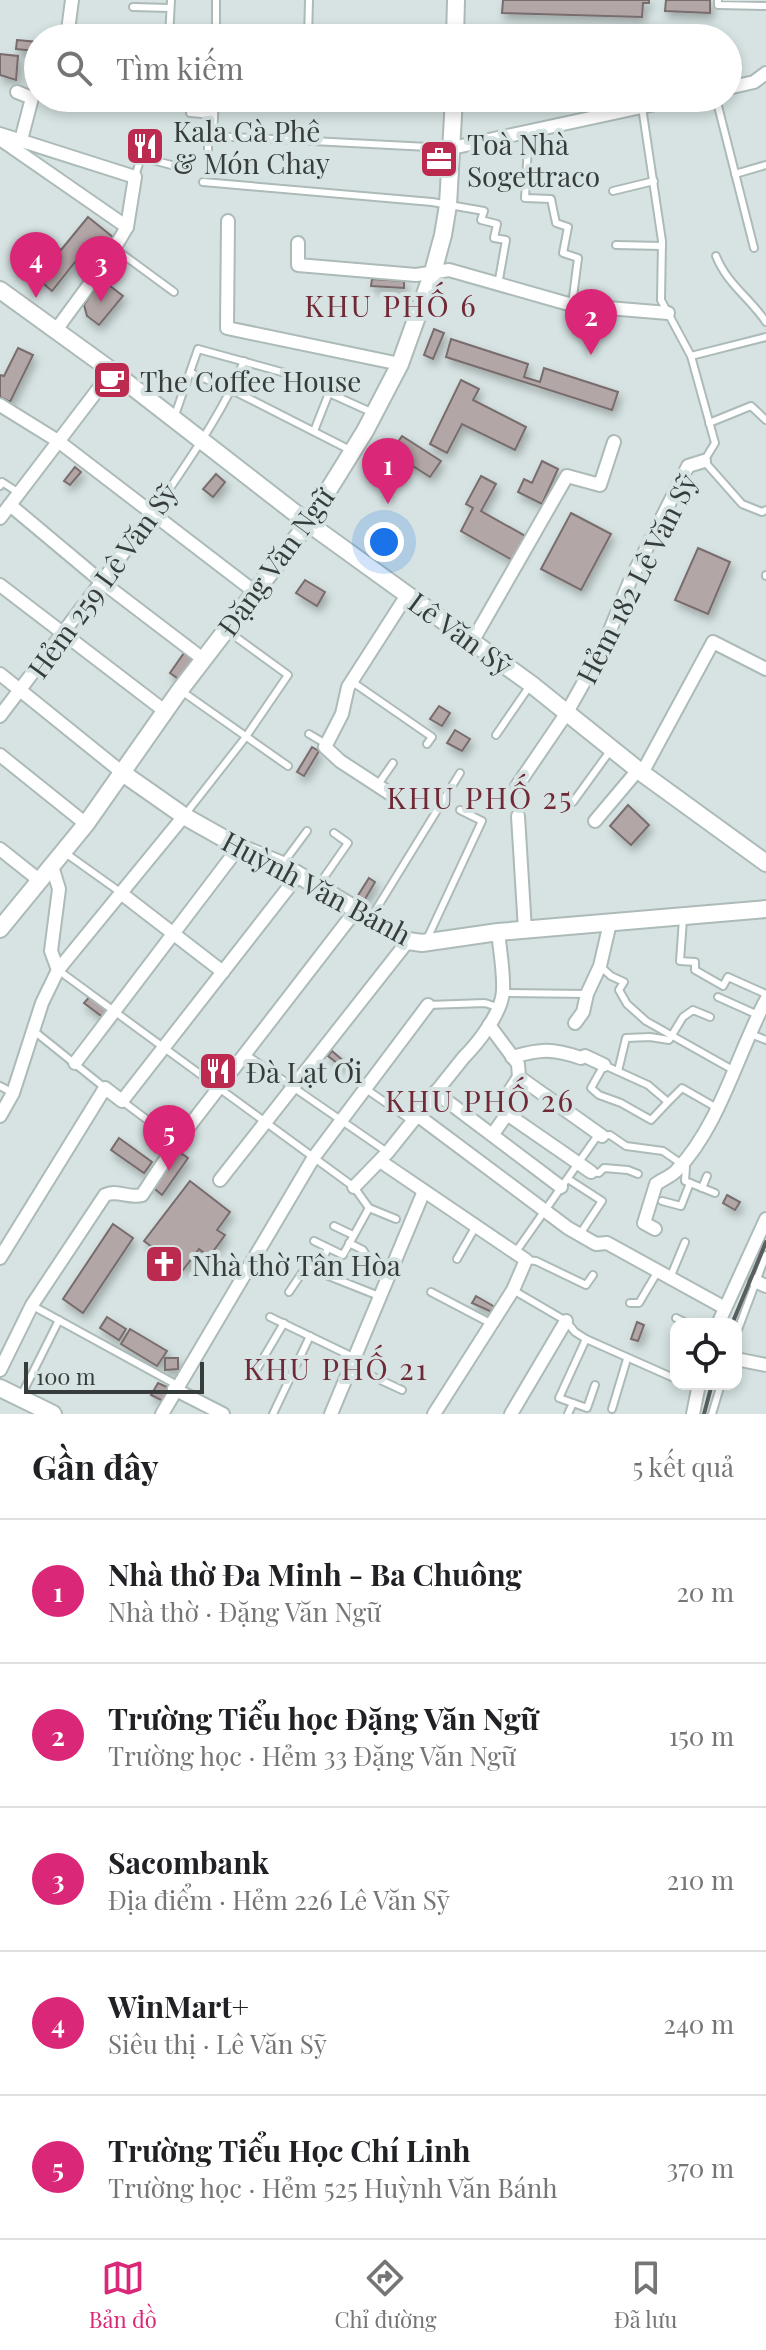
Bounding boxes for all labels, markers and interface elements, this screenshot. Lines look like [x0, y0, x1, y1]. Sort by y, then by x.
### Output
search box [24, 24, 742, 112]
icon: search [52, 46, 96, 90]
text: Tìm kiếm [116, 48, 244, 88]
place label: Kala Cà Phê & Món Chay [173, 112, 330, 181]
restaurant icon: Kala Cà Phê & Món Chay [124, 125, 166, 167]
place label: Toà Nhà Sogettraco [467, 125, 600, 194]
office icon: Toà Nhà Sogettraco [418, 138, 460, 180]
pin: 4 [10, 232, 62, 298]
pin: 3 [75, 236, 127, 302]
district label: KHU PHỐ 6 [304, 281, 478, 325]
pin: 2 [565, 289, 617, 355]
cafe icon: The Coffee House [91, 359, 133, 401]
place label: The Coffee House [140, 362, 362, 399]
pin: 1 [362, 438, 414, 504]
street label: Hẻm 182 Lê Văn Sỹ [567, 466, 705, 690]
street label: Hẻm 259 Lê Văn Sỹ [19, 475, 185, 685]
street label: Đặng Văn Ngữ [209, 479, 342, 643]
your location [364, 522, 404, 562]
street label: Lê Văn Sỹ [402, 583, 520, 683]
district label: KHU PHỐ 25 [387, 773, 573, 817]
street label: Huỳnh Văn Bánh [216, 822, 418, 953]
restaurant icon: Đà Lạt Ơi [197, 1050, 239, 1092]
place label: Đà Lạt Ơi [246, 1053, 362, 1090]
district label: KHU PHỐ 26 [385, 1076, 575, 1120]
pin: 5 [143, 1105, 195, 1171]
church icon: Nhà thờ Tân Hòa [143, 1243, 185, 1285]
place label: Nhà thờ Tân Hòa [192, 1246, 401, 1283]
map controls [670, 1318, 742, 1390]
button: locate [670, 1318, 742, 1390]
district label: KHU PHỐ 21 [243, 1344, 429, 1388]
scale bar [24, 1358, 204, 1394]
text: 100 m [36, 1361, 96, 1391]
text: Gần đây [32, 1443, 159, 1489]
text: 5 kết quả [632, 1449, 734, 1484]
text: Nhà thờ Đa Minh - Ba Chuông [108, 1554, 522, 1594]
text: 1 [53, 1574, 63, 1609]
text: 20 m [676, 1574, 734, 1609]
text: Nhà thờ · Đặng Văn Ngữ [108, 1594, 381, 1629]
text: Trường Tiểu học Đặng Văn Ngữ [108, 1698, 539, 1738]
text: 2 [51, 1718, 65, 1753]
text: 150 m [669, 1718, 734, 1753]
text: Trường học · Hẻm 33 Đặng Văn Ngữ [108, 1738, 516, 1773]
text: Sacombank [108, 1842, 269, 1882]
text: 3 [52, 1862, 64, 1897]
text: 210 m [667, 1862, 734, 1897]
text: Địa điểm · Hẻm 226 Lê Văn Sỹ [108, 1882, 450, 1917]
text: WinMart+ [108, 1986, 249, 2026]
text: 4 [51, 2006, 65, 2041]
text: 240 m [664, 2006, 734, 2041]
text: Siêu thị · Lê Văn Sỹ [108, 2026, 327, 2061]
text: Trường Tiểu Học Chí Linh [108, 2130, 471, 2170]
text: 5 [52, 2150, 64, 2185]
text: 370 m [667, 2150, 734, 2185]
text: Trường học · Hẻm 525 Huỳnh Văn Bánh [108, 2170, 558, 2205]
tab: Bản đồ [89, 2256, 157, 2334]
tab: Chỉ đường [334, 2256, 437, 2334]
tab: Đã lưu [614, 2256, 677, 2334]

